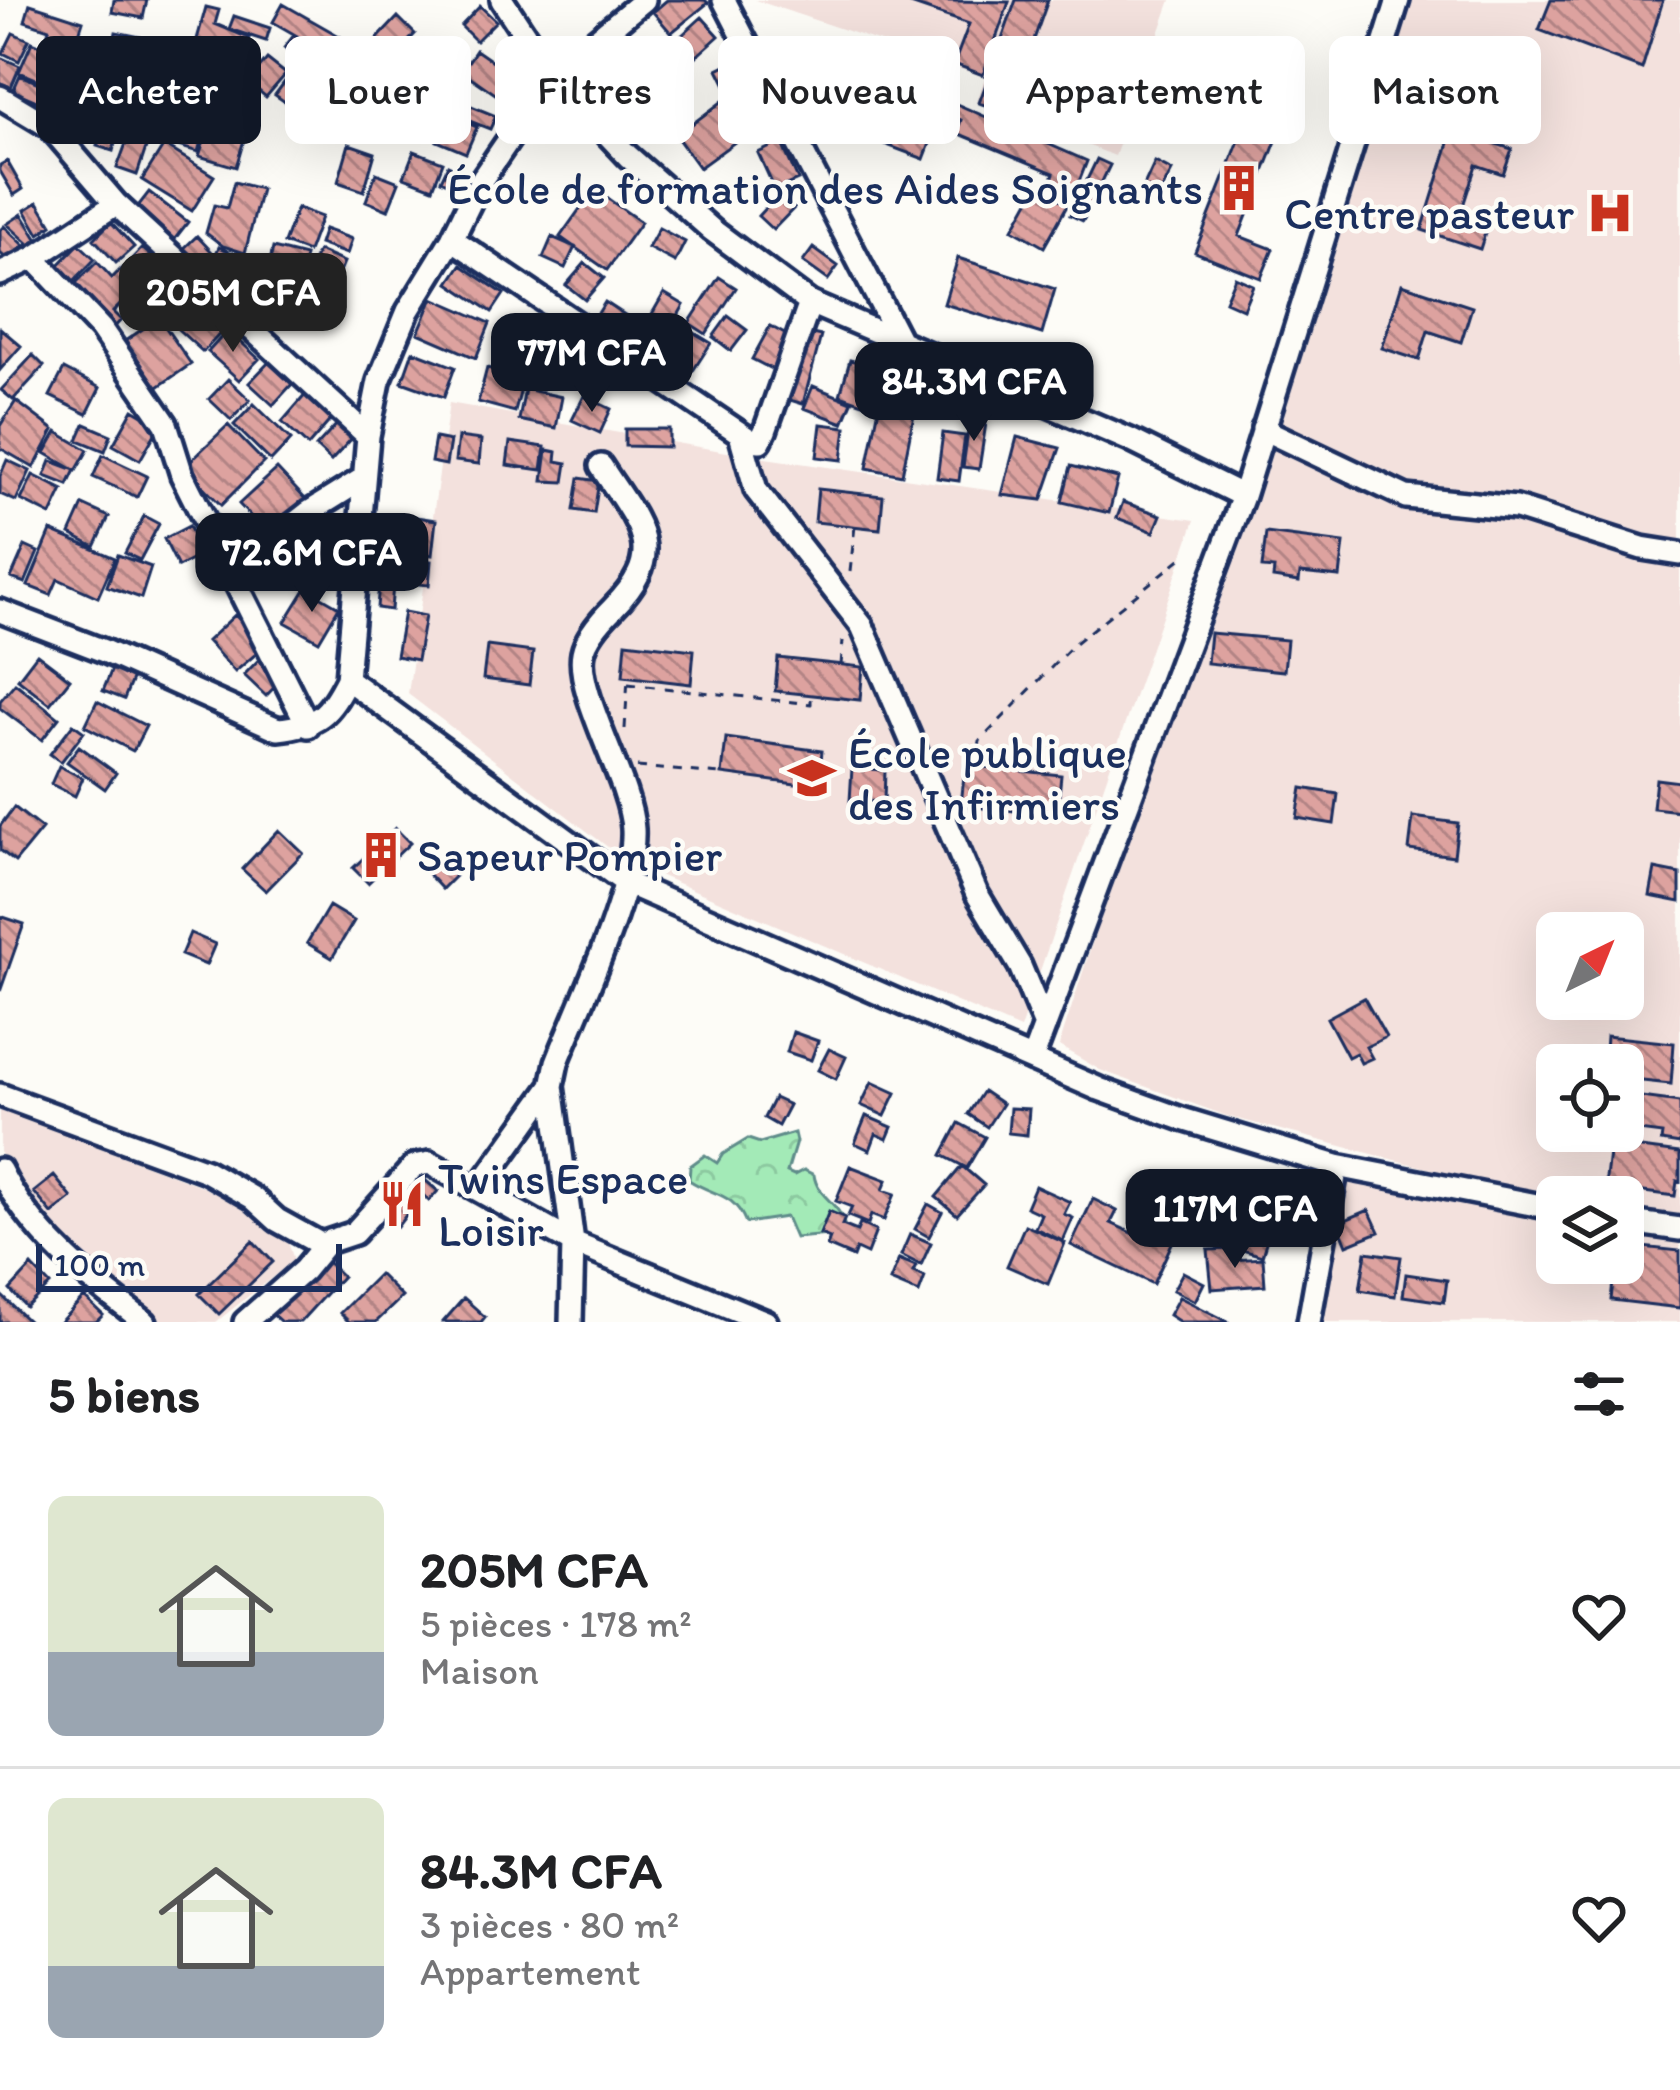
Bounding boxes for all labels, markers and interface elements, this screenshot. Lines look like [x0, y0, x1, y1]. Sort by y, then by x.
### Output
chip: Acheter [36, 36, 261, 144]
chip: Louer [285, 36, 471, 144]
chip: Filtres [495, 36, 694, 144]
chip: Nouveau [718, 36, 960, 144]
chip: Appartement [984, 36, 1305, 144]
chip: Maison [1329, 36, 1541, 144]
place label: École de formation des Aides Soignants [447, 161, 1203, 215]
building icon: École de formation des Aides Soignants [1214, 163, 1264, 213]
place label: Centre pasteur [1284, 186, 1574, 240]
hospital icon: Centre pasteur [1585, 188, 1635, 238]
pin: 205M CFA [109, 253, 357, 355]
text: 205M CFA [146, 268, 320, 315]
pin: 77M CFA [481, 313, 703, 415]
text: 77M CFA [518, 328, 666, 375]
pin: 84.3M CFA [837, 342, 1111, 444]
text: 84.3M CFA [882, 357, 1066, 404]
pin: 72.6M CFA [175, 513, 449, 615]
text: 72.6M CFA [222, 528, 402, 575]
place label: École publique des Infirmiers [848, 725, 1127, 831]
school or university icon: École publique des Infirmiers [787, 753, 837, 803]
place label: Sapeur Pompier [417, 828, 722, 882]
building icon: Sapeur Pompier [356, 830, 406, 880]
north arrow [1536, 912, 1644, 1020]
map controls [1536, 912, 1644, 1284]
button: locate [1536, 1044, 1644, 1152]
place label: Twins Espace Loisir [438, 1151, 688, 1257]
pin: 117M CFA [1111, 1169, 1359, 1271]
button: layers [1536, 1176, 1644, 1284]
restaurant icon: Twins Espace Loisir [377, 1179, 427, 1229]
text: 117M CFA [1153, 1184, 1317, 1231]
scale bar [36, 1238, 342, 1291]
text: 100 m [54, 1245, 145, 1284]
icon: filters [1566, 1361, 1632, 1427]
text: 5 biens [48, 1364, 200, 1425]
text: 205M CFA [420, 1539, 648, 1600]
icon: home [144, 1544, 288, 1688]
icon: heart [1566, 1583, 1632, 1649]
text: 5 pièces · 178 m² [420, 1600, 692, 1647]
text: Maison [420, 1647, 539, 1694]
text: 84.3M CFA [420, 1840, 662, 1901]
icon: home [144, 1846, 288, 1990]
icon: heart [1566, 1885, 1632, 1951]
text: 3 pièces · 80 m² [420, 1901, 679, 1948]
text: Appartement [420, 1948, 641, 1995]

